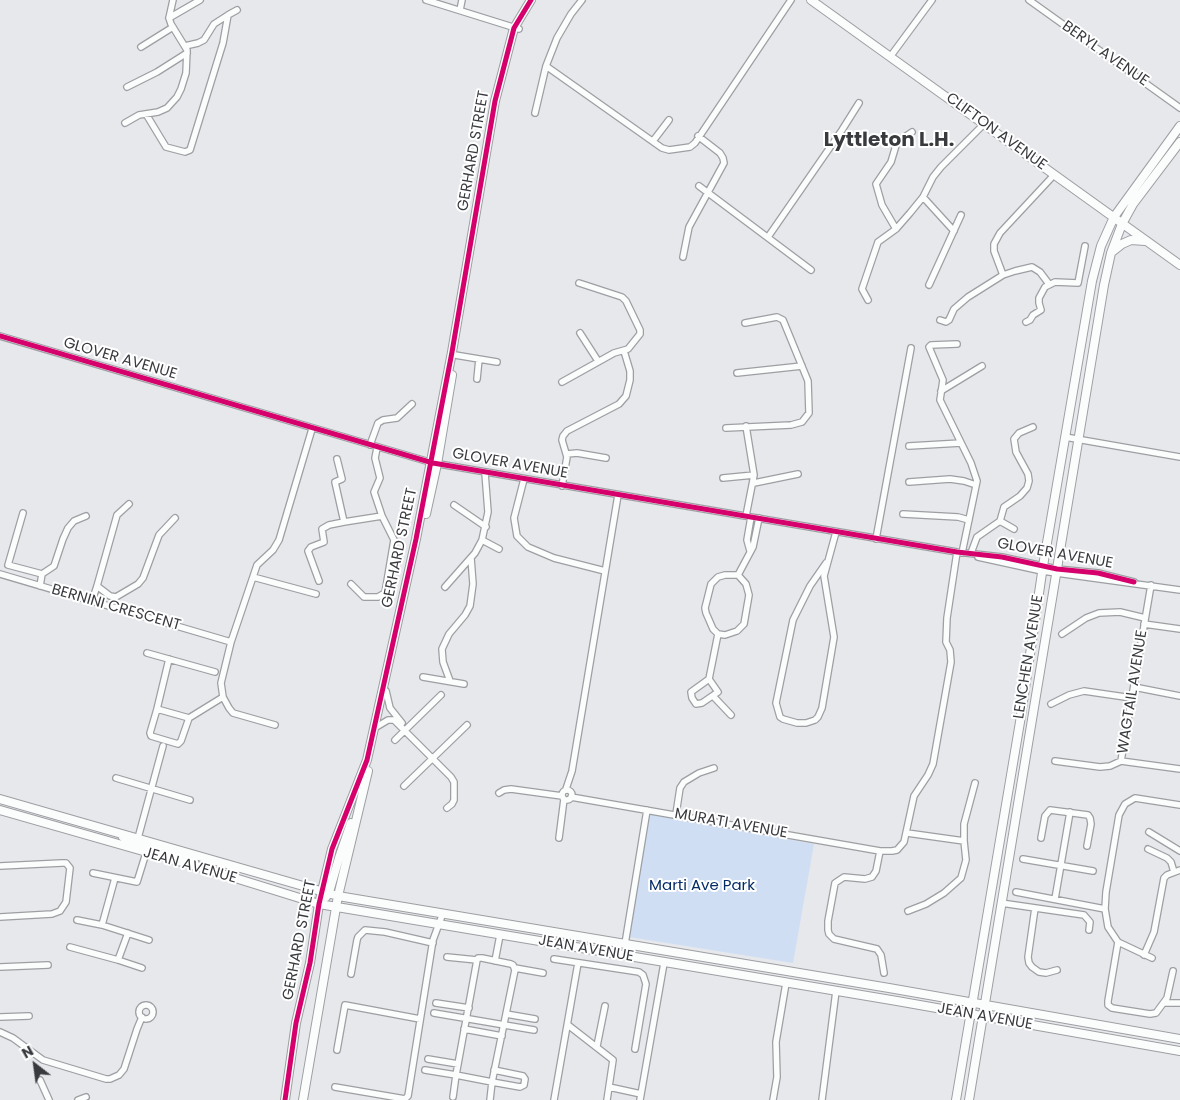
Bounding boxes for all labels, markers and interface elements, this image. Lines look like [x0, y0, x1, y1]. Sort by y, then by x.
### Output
street label: BERYL AVENUE [1058, 18, 1152, 90]
street label: GERHARD STREET [455, 89, 493, 213]
street label: CLIFTON AVENUE [942, 89, 1050, 175]
district label: Lyttleton L.H. [824, 129, 954, 153]
street label: GLOVER AVENUE [61, 334, 179, 384]
street label: GLOVER AVENUE [451, 445, 569, 483]
street label: GERHARD STREET [378, 486, 422, 610]
street label: GLOVER AVENUE [996, 535, 1114, 573]
street label: BERNINI CRESCENT [49, 581, 183, 635]
street label: LENCHEN AVENUE [1010, 594, 1048, 720]
street label: WAGTAIL AVENUE [1114, 629, 1152, 755]
street label: MURATI AVENUE [673, 805, 789, 843]
street label: JEAN AVENUE [141, 844, 239, 888]
park label: Marti Ave Park [649, 877, 755, 895]
street label: GERHARD STREET [280, 878, 320, 1002]
street label: JEAN AVENUE [537, 932, 635, 966]
street label: JEAN AVENUE [936, 1000, 1034, 1034]
north arrow [10, 1040, 60, 1090]
text: N [18, 1041, 37, 1063]

